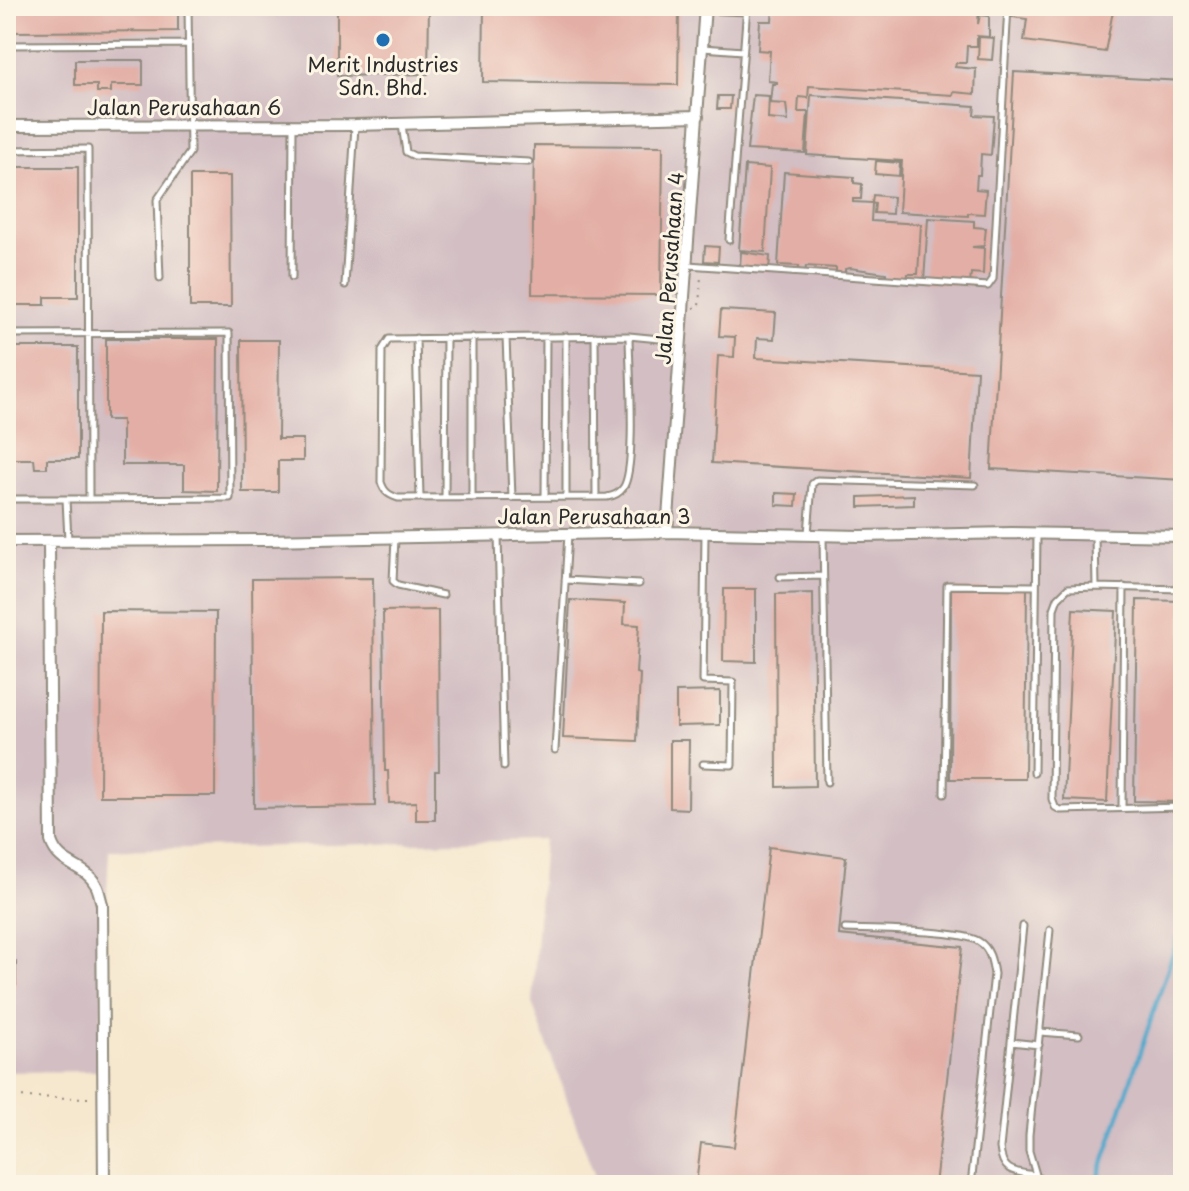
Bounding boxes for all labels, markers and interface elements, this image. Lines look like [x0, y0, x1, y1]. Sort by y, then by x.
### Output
marker: Merit Industries Sdn. Bhd. [374, 31, 392, 49]
place label: Merit Industries Sdn. Bhd. [308, 49, 458, 102]
street label: Jalan Perusahaan 6 [87, 92, 281, 122]
street label: Jalan Perusahaan 4 [647, 171, 691, 365]
street label: Jalan Perusahaan 3 [497, 501, 691, 531]

